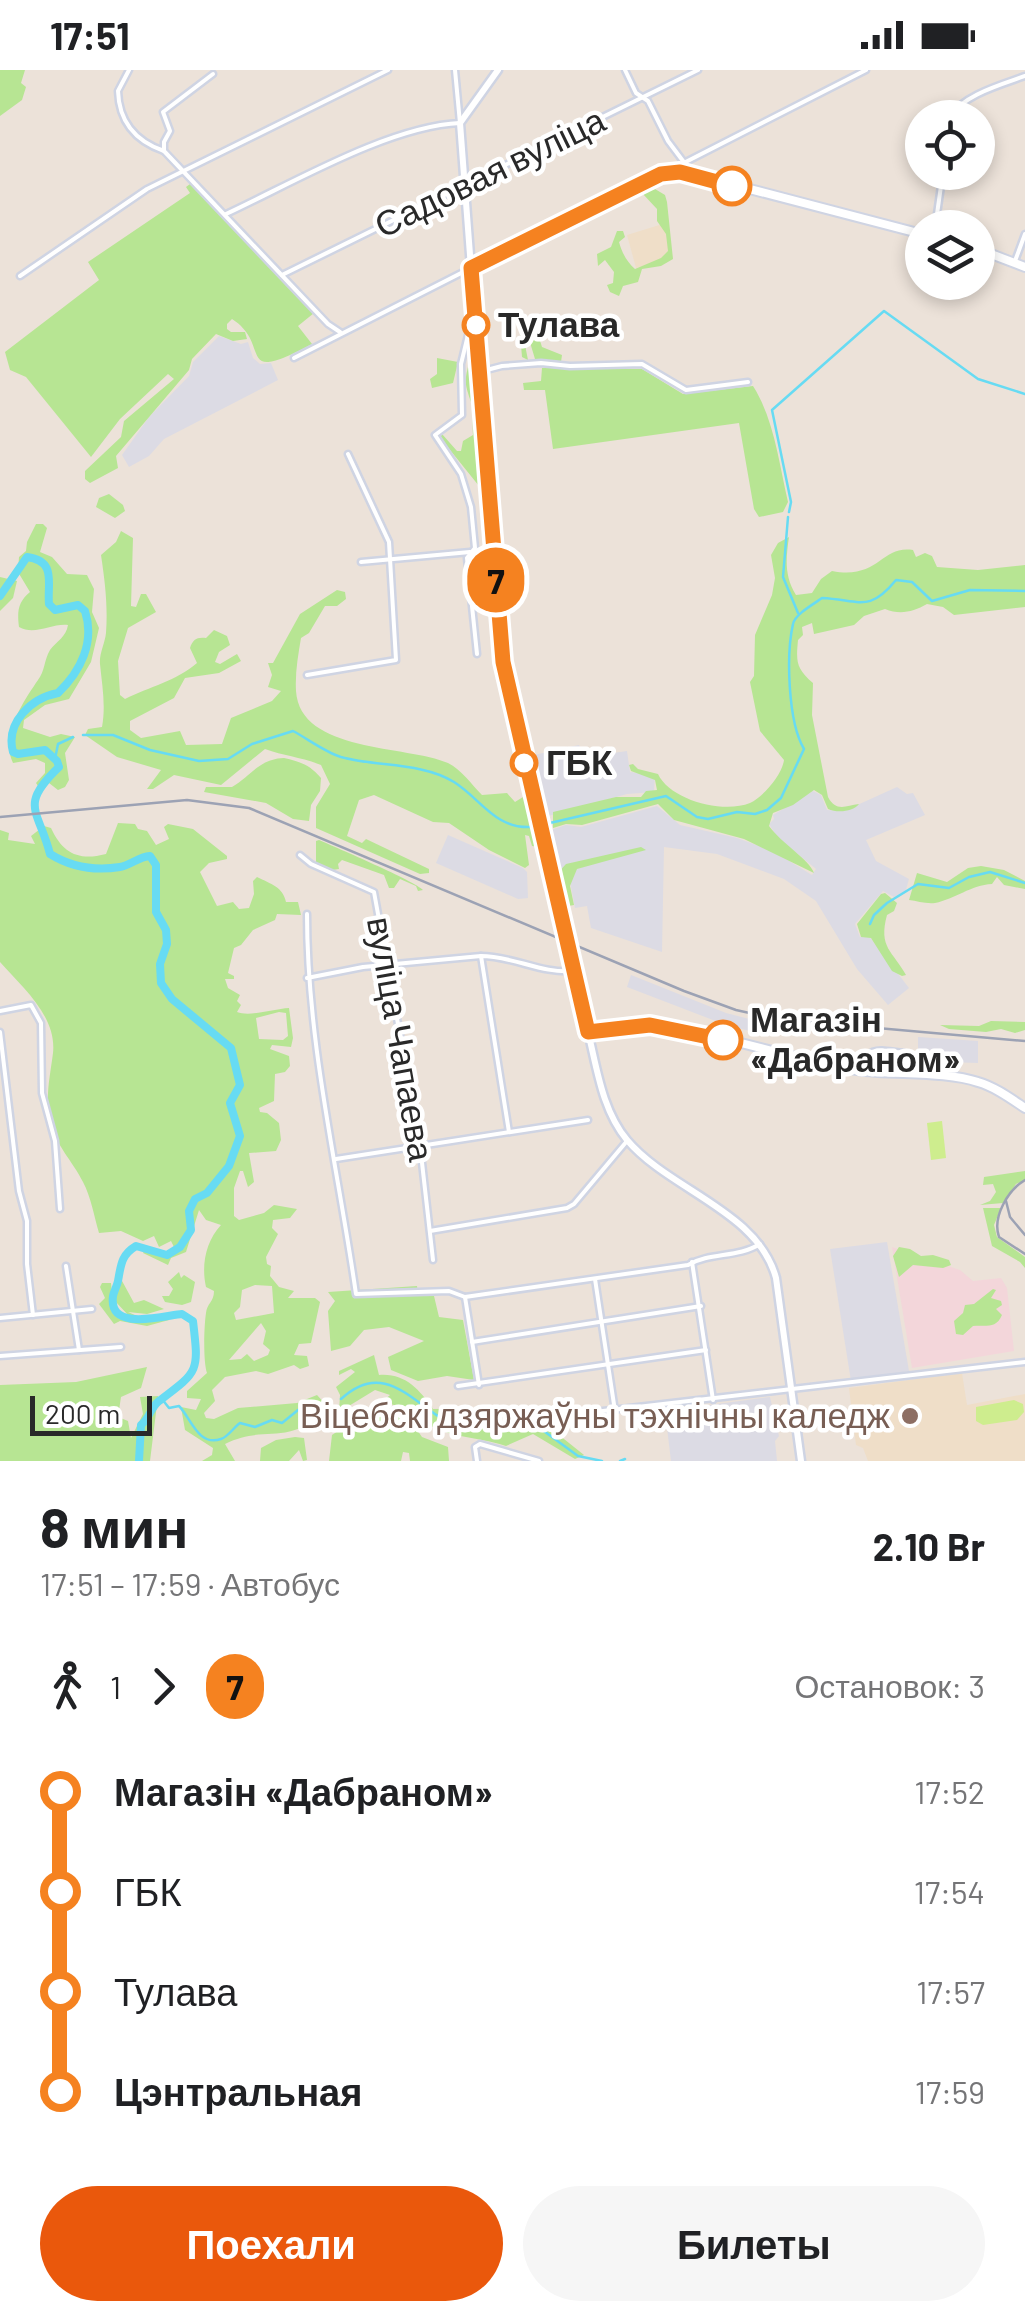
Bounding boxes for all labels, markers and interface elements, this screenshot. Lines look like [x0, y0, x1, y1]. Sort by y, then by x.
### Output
text: 17:51 [50, 12, 130, 58]
street label: Садовая вуліца [367, 97, 612, 245]
map controls [905, 100, 995, 300]
button: locate [905, 100, 995, 190]
unlabelled marker [713, 167, 751, 205]
button: layers [905, 210, 995, 300]
place label: Тулава [498, 302, 620, 344]
marker: Тулава [463, 312, 489, 338]
line badge: 7 [464, 548, 528, 612]
text: 7 [487, 559, 505, 601]
place label: ГБК [546, 740, 613, 782]
marker: ГБК [511, 750, 537, 776]
street label: вуліца Чапаева [360, 913, 444, 1165]
place label: Магазін «Дабраном» [750, 997, 960, 1079]
marker: Магазін «Дабраном» [704, 1021, 742, 1059]
scale bar [30, 1391, 152, 1436]
place label: Віцебскі дзяржаўны тэхнічны каледж [300, 1393, 891, 1435]
text: 200 m [45, 1396, 120, 1430]
marker: Віцебскі дзяржаўны тэхнічны каледж [899, 1405, 921, 1427]
text: 8 мин [40, 1493, 188, 1559]
text: 2.10 Br [873, 1523, 985, 1569]
text: 17:51 – 17:59 · Автобус [40, 1564, 340, 1602]
icon: walk [40, 1659, 95, 1714]
icon: forward [136, 1659, 191, 1714]
text: 7 [226, 1665, 244, 1707]
text: Остановок: 3 [794, 1666, 985, 1704]
text: 1 [110, 1667, 121, 1705]
text: Магазін «Дабраном» [114, 1768, 493, 1814]
text: 17:52 [914, 1772, 985, 1810]
text: ГБК [114, 1868, 182, 1914]
text: 17:54 [914, 1872, 985, 1910]
text: Тулава [114, 1968, 237, 2014]
text: 17:57 [916, 1972, 985, 2010]
text: Цэнтральная [114, 2068, 362, 2114]
text: 17:59 [915, 2072, 985, 2110]
button: Поехали [40, 2186, 503, 2301]
button: Билеты [523, 2186, 985, 2301]

